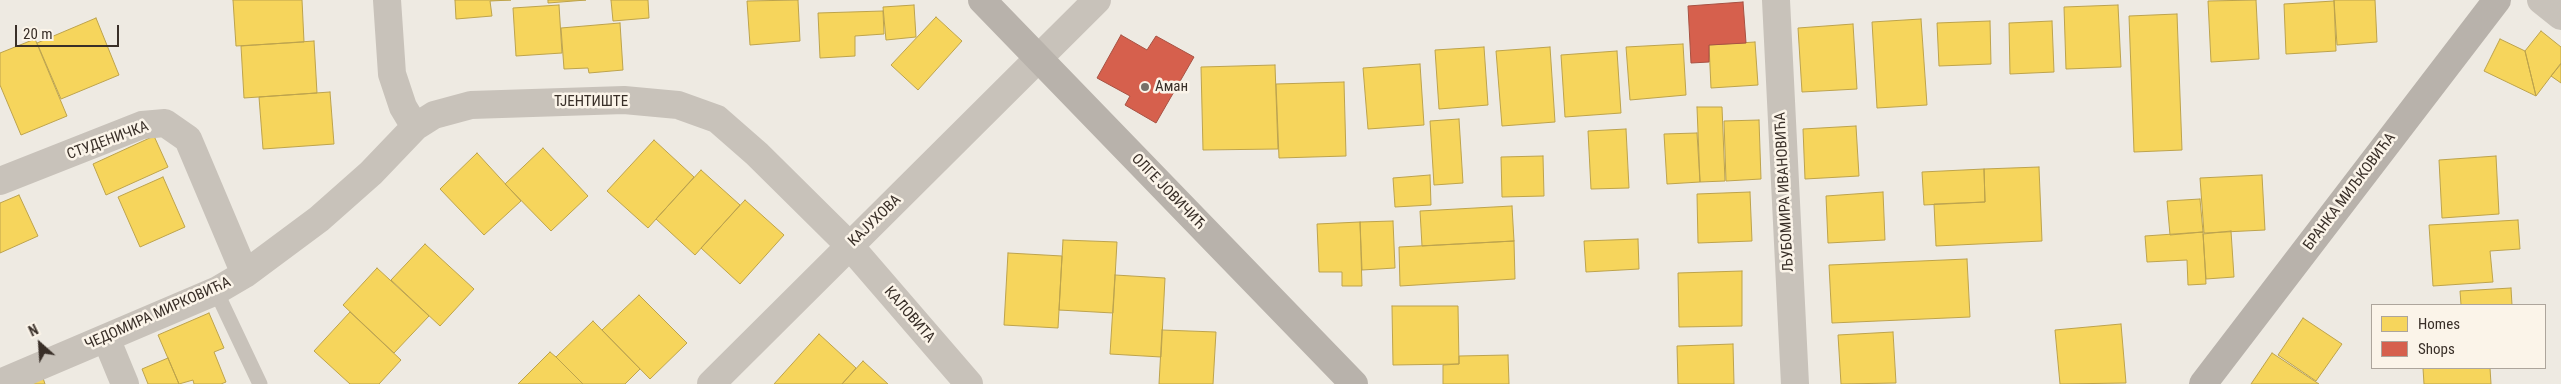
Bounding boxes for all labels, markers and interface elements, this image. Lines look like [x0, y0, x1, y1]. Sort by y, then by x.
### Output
scale bar [18, 15, 121, 47]
text: 20 m [23, 25, 53, 43]
place label: Аман [1155, 78, 1188, 96]
marker: Аман [1139, 81, 1151, 93]
street label: ТЈЕНТИШТЕ [554, 93, 628, 111]
street label: ЉУБОМИРА ИВАНОВИЋА [1772, 112, 1798, 272]
street label: СТУДЕНИЧКА [65, 118, 151, 164]
street label: БРАНКА МИЉКОВИЋА [2300, 130, 2400, 254]
street label: ОЛГЕ ЈОВИЧИЋ [1127, 150, 1209, 234]
street label: КАЈУХОВА [845, 191, 905, 251]
street label: ЧЕДОМИРА МИРКОВИЋА [82, 274, 234, 354]
street label: КАЛОВИТА [880, 283, 938, 347]
legend [2371, 304, 2546, 369]
text: Homes [2418, 315, 2460, 333]
north arrow [15, 319, 65, 369]
text: N [26, 321, 41, 340]
text: Shops [2418, 340, 2455, 358]

